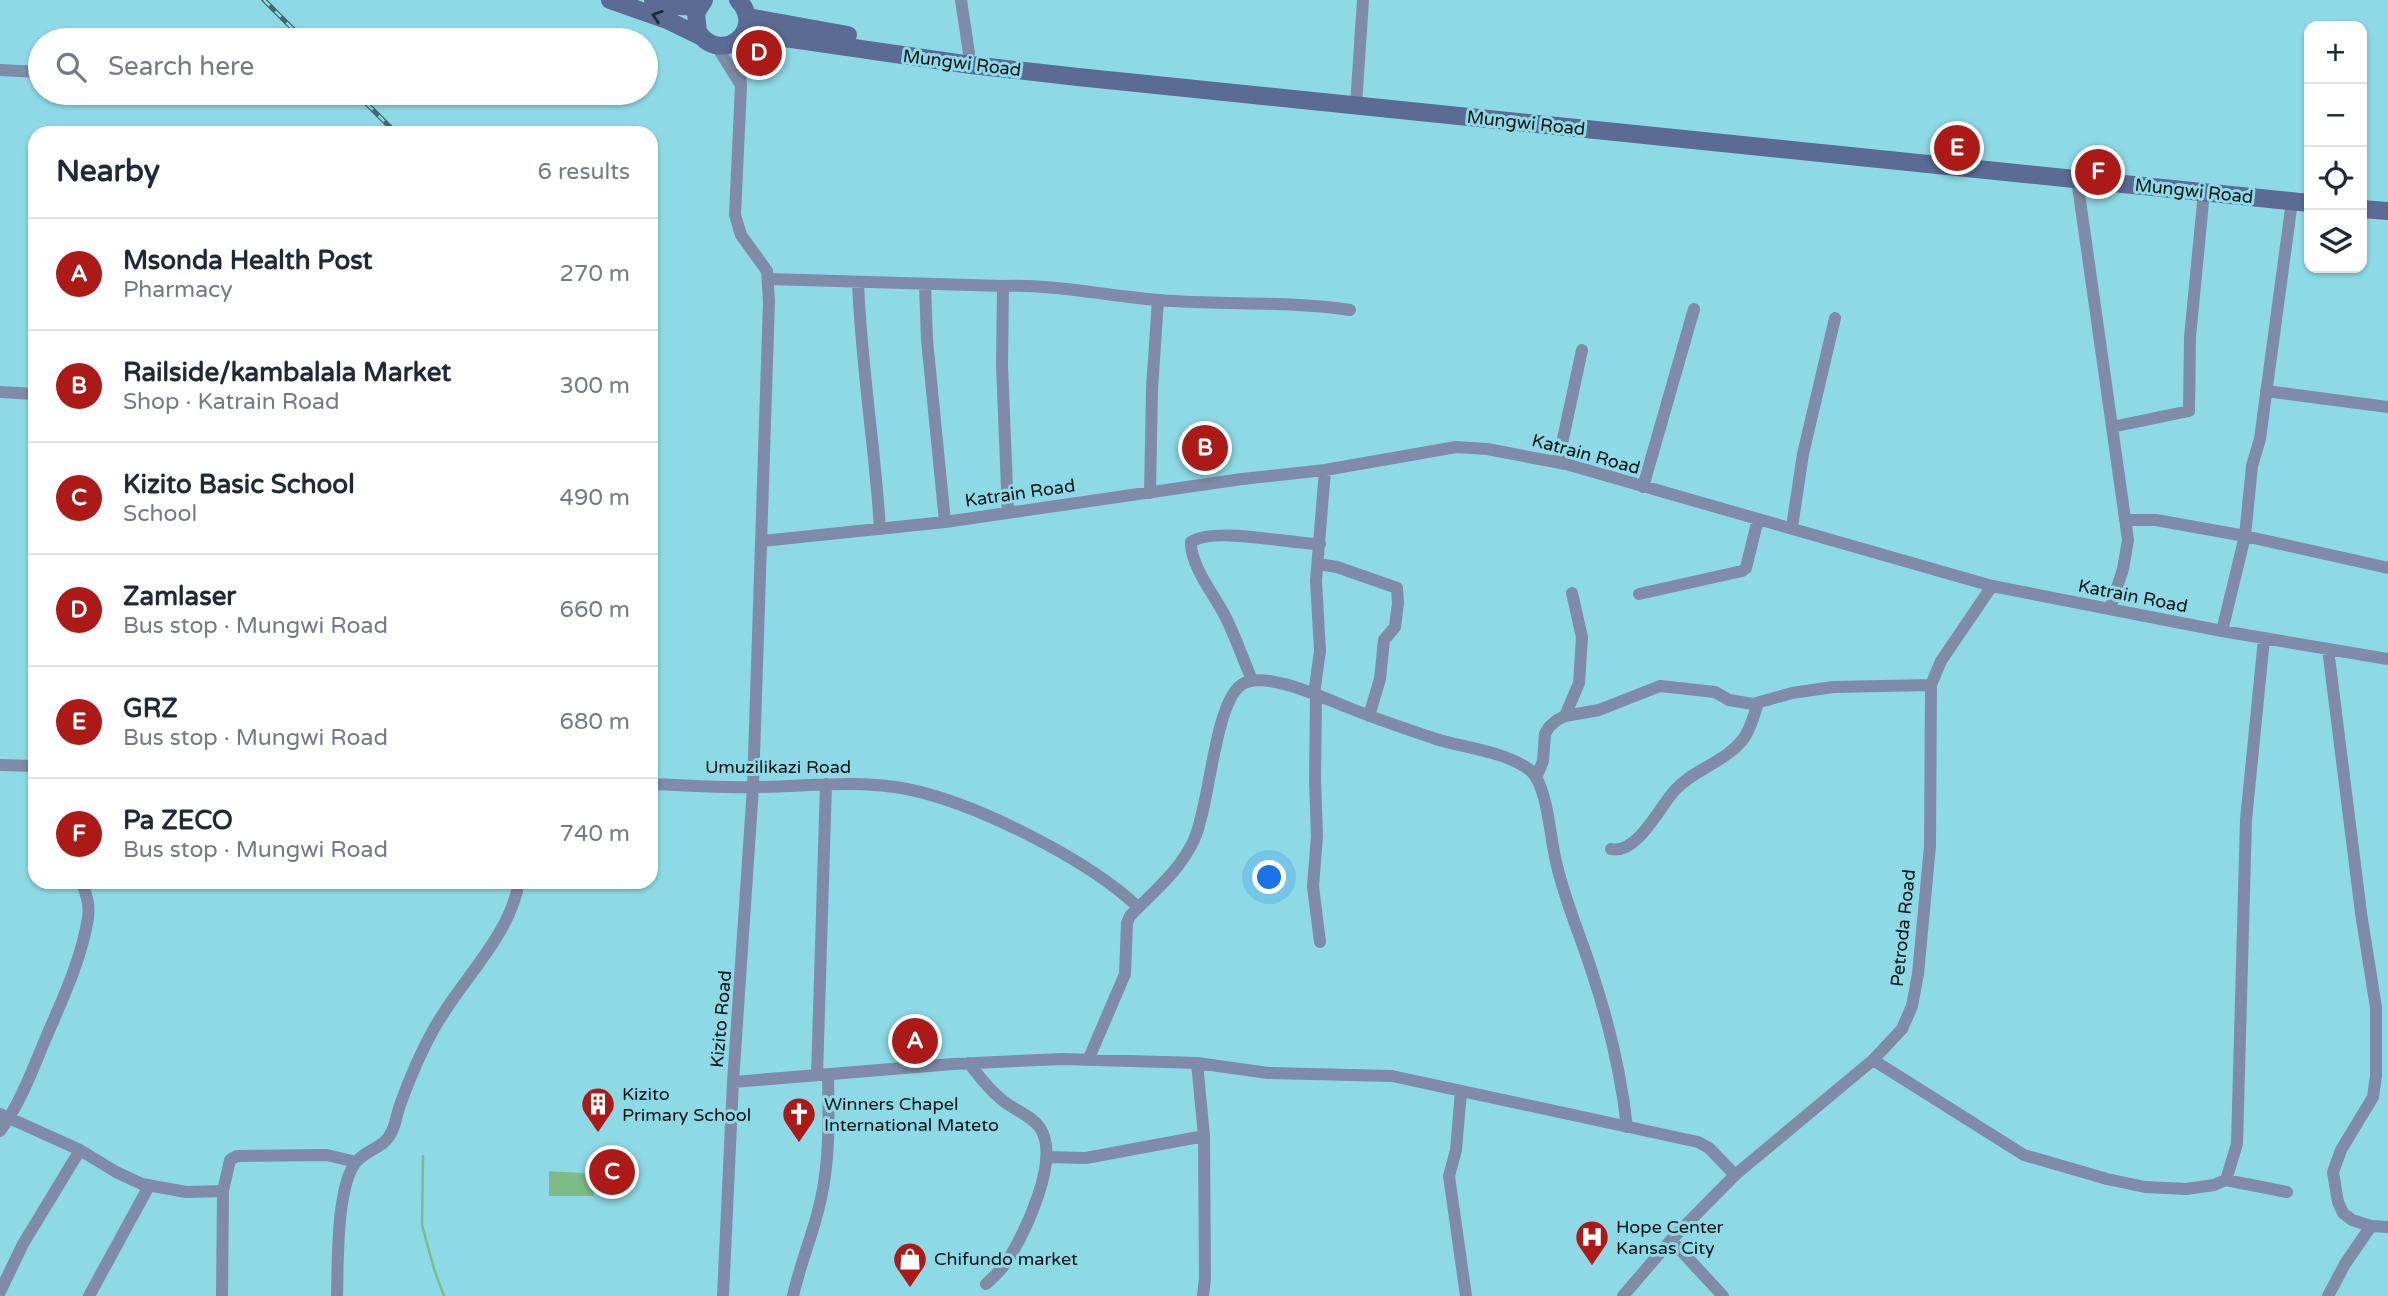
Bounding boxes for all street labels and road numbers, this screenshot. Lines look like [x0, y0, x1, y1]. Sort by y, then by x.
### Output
street label: Mungwi Road [902, 45, 1022, 81]
street label: Mungwi Road [1466, 106, 1586, 140]
street label: Mungwi Road [2134, 174, 2254, 208]
street label: Katrain Road [1529, 429, 1643, 479]
street label: Katrain Road [963, 474, 1077, 512]
street label: Katrain Road [2076, 575, 2190, 617]
street label: Umuzilikazi Road [705, 756, 851, 778]
street label: Petroda Road [1886, 868, 1920, 988]
street label: Kizito Road [706, 969, 736, 1069]

